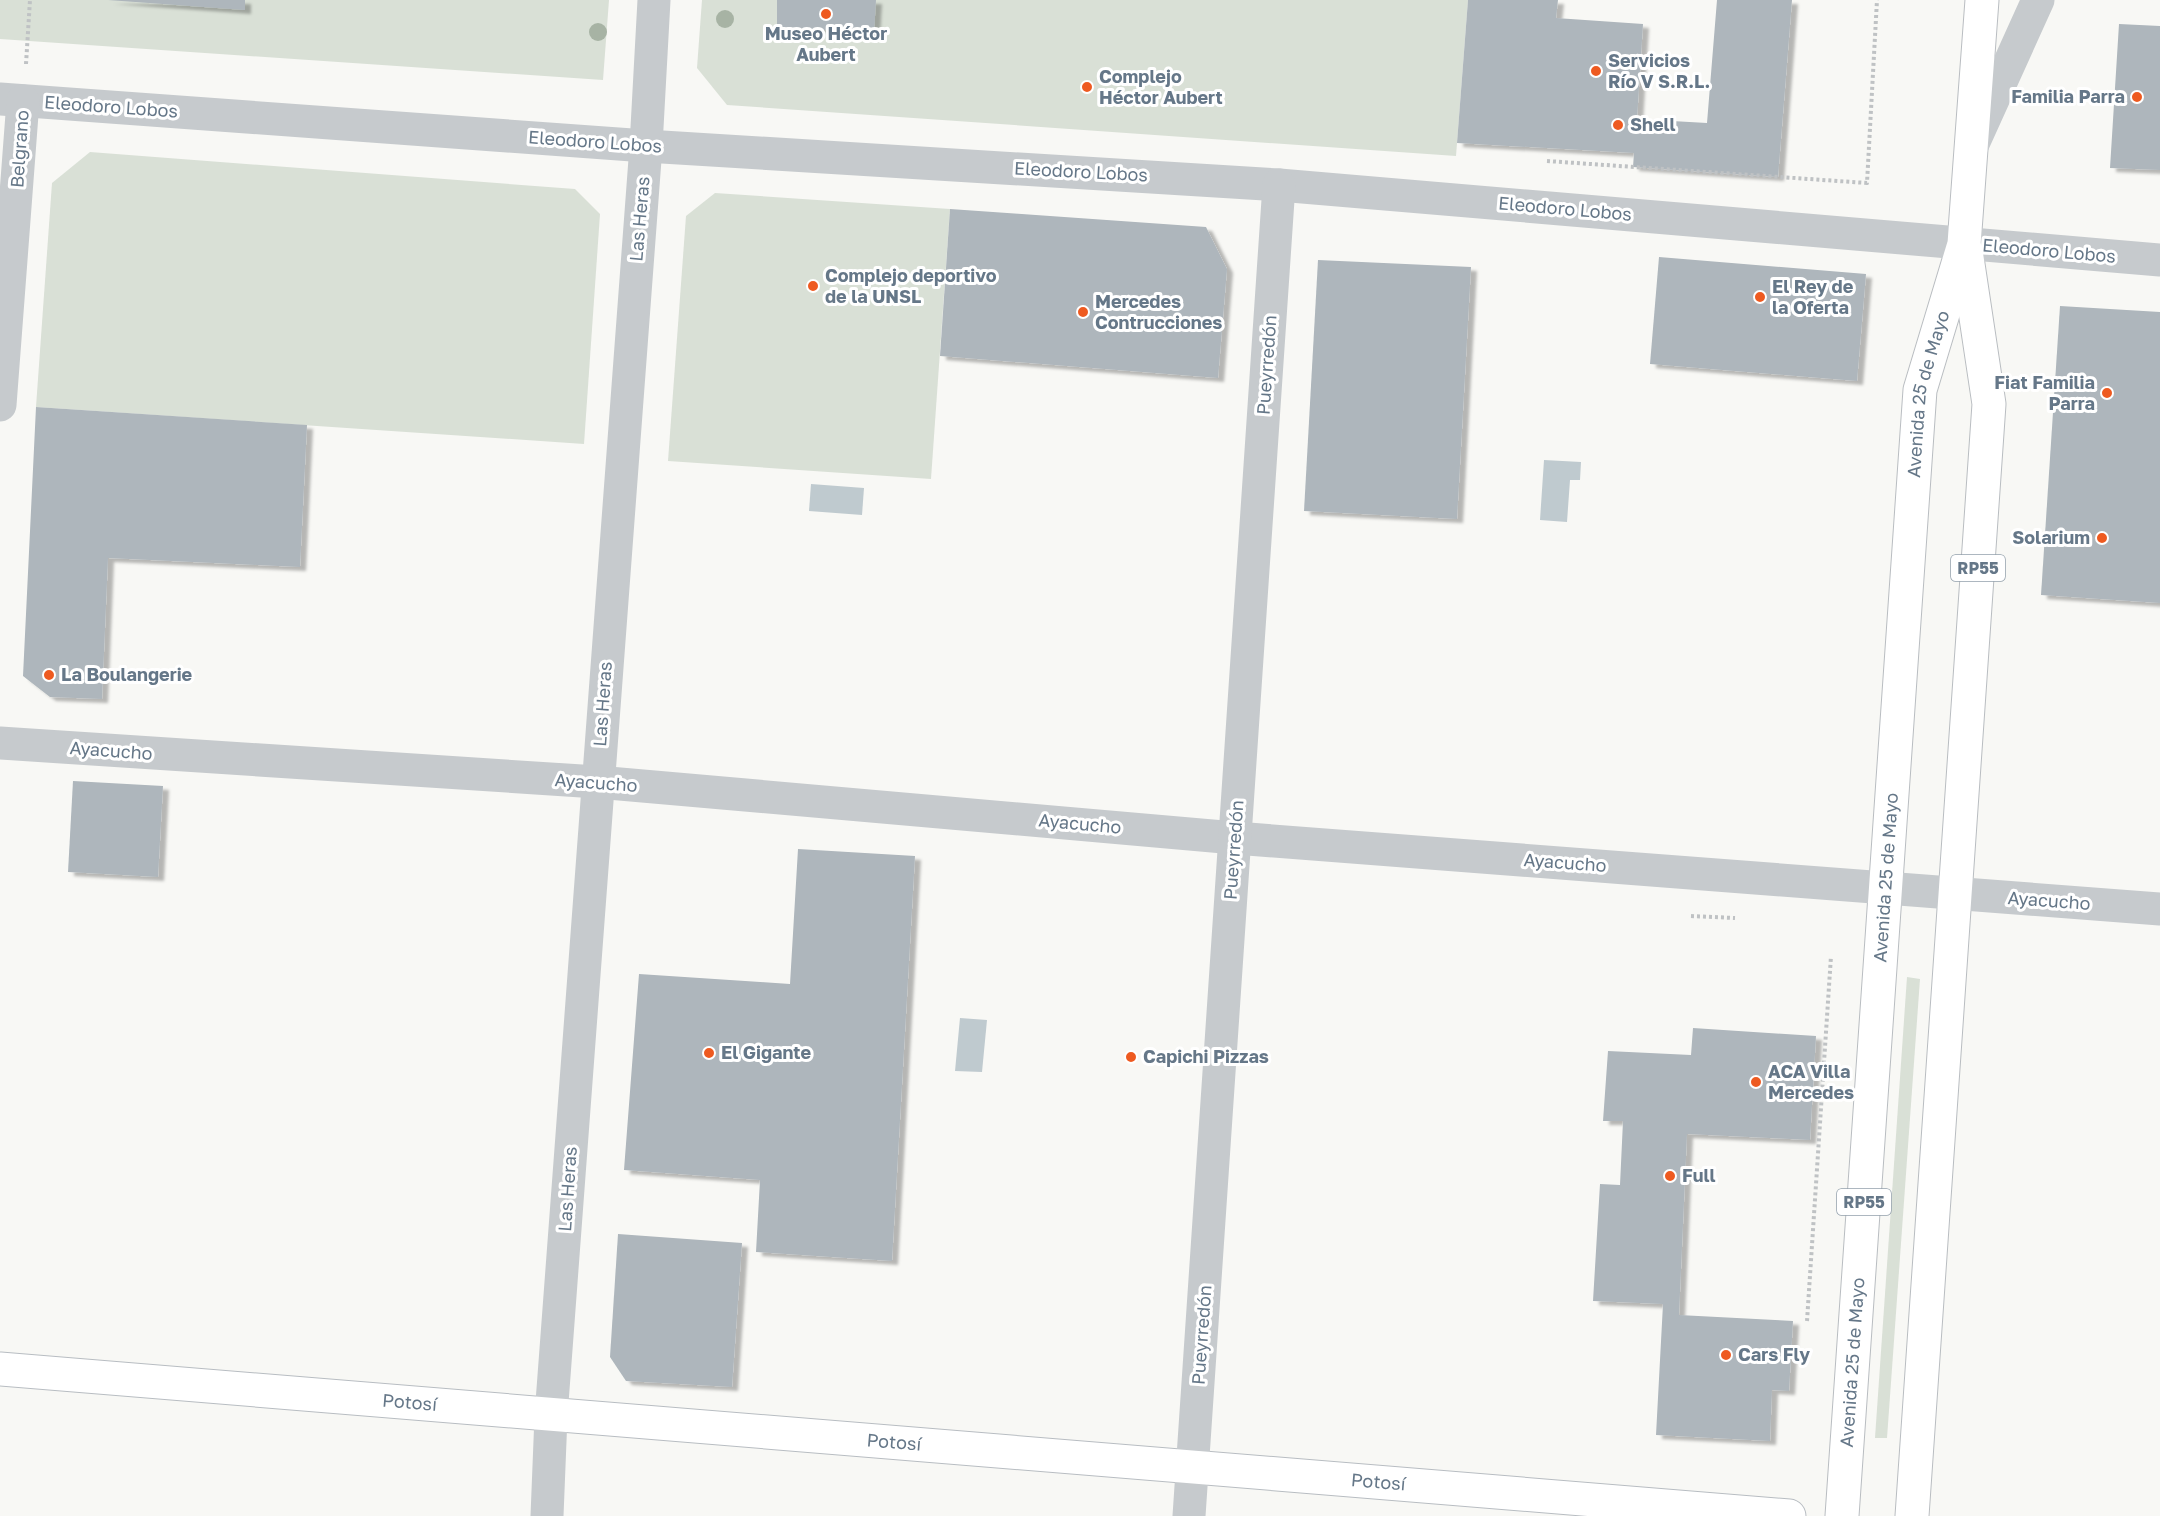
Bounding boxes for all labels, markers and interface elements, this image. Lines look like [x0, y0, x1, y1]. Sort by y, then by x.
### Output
marker: Museo Héctor Aubert [819, 7, 833, 21]
place label: Museo Héctor Aubert [765, 22, 887, 65]
place label: Servicios Río V S.R.L. [1608, 49, 1710, 92]
marker: Servicios Río V S.R.L. [1589, 64, 1603, 78]
place label: Complejo Héctor Aubert [1099, 65, 1223, 108]
marker: Complejo Héctor Aubert [1080, 80, 1094, 94]
place label: Familia Parra [2011, 85, 2125, 107]
street label: Eleodoro Lobos [43, 90, 179, 122]
marker: Familia Parra [2130, 90, 2144, 104]
street label: Belgrano [5, 109, 33, 189]
place label: Shell [1630, 113, 1676, 135]
marker: Shell [1611, 118, 1625, 132]
street label: Eleodoro Lobos [527, 125, 663, 157]
street label: Eleodoro Lobos [1014, 157, 1149, 185]
street label: Las Heras [624, 175, 654, 262]
street label: Eleodoro Lobos [1497, 191, 1633, 225]
street label: Eleodoro Lobos [1981, 233, 2117, 267]
place label: Complejo deportivo de la UNSL [825, 264, 997, 307]
place label: El Rey de la Oferta [1772, 275, 1854, 318]
marker: Complejo deportivo de la UNSL [806, 279, 820, 293]
place label: Mercedes Contrucciones [1095, 290, 1222, 333]
marker: El Rey de la Oferta [1753, 290, 1767, 304]
marker: Mercedes Contrucciones [1076, 305, 1090, 319]
street label: Avenida 25 de Mayo [1902, 308, 1953, 478]
street label: Pueyrredón [1252, 314, 1280, 416]
place label: Fiat Familia Parra [1994, 371, 2095, 414]
marker: Fiat Familia Parra [2100, 386, 2114, 400]
place label: Solarium [2012, 526, 2090, 548]
marker: Solarium [2095, 531, 2109, 545]
road number: RP55 [1951, 555, 2005, 581]
street label: Las Heras [588, 661, 616, 747]
place label: La Boulangerie [61, 663, 193, 685]
marker: La Boulangerie [42, 668, 56, 682]
street label: Ayacucho [69, 736, 153, 764]
street label: Ayacucho [554, 768, 638, 796]
street label: Avenida 25 de Mayo [1868, 792, 1902, 963]
street label: Pueyrredón [1219, 799, 1247, 901]
street label: Ayacucho [1038, 808, 1122, 838]
street label: Ayacucho [1523, 848, 1607, 876]
street label: Ayacucho [2007, 886, 2091, 914]
place label: El Gigante [721, 1041, 812, 1063]
place label: Capichi Pizzas [1143, 1045, 1269, 1067]
marker: El Gigante [702, 1046, 716, 1060]
marker: Capichi Pizzas [1124, 1050, 1138, 1064]
place label: ACA Villa Mercedes [1768, 1060, 1854, 1103]
marker: ACA Villa Mercedes [1749, 1075, 1763, 1089]
street label: Las Heras [553, 1146, 581, 1232]
place label: Full [1682, 1164, 1715, 1186]
marker: Full [1663, 1169, 1677, 1183]
road number: RP55 [1837, 1189, 1891, 1215]
street label: Avenida 25 de Mayo [1835, 1277, 1868, 1448]
street label: Pueyrredón [1187, 1284, 1215, 1386]
place label: Cars Fly [1738, 1343, 1810, 1365]
marker: Cars Fly [1719, 1348, 1733, 1362]
street label: Potosí [381, 1388, 439, 1415]
street label: Potosí [866, 1428, 923, 1455]
street label: Potosí [1350, 1468, 1408, 1495]

